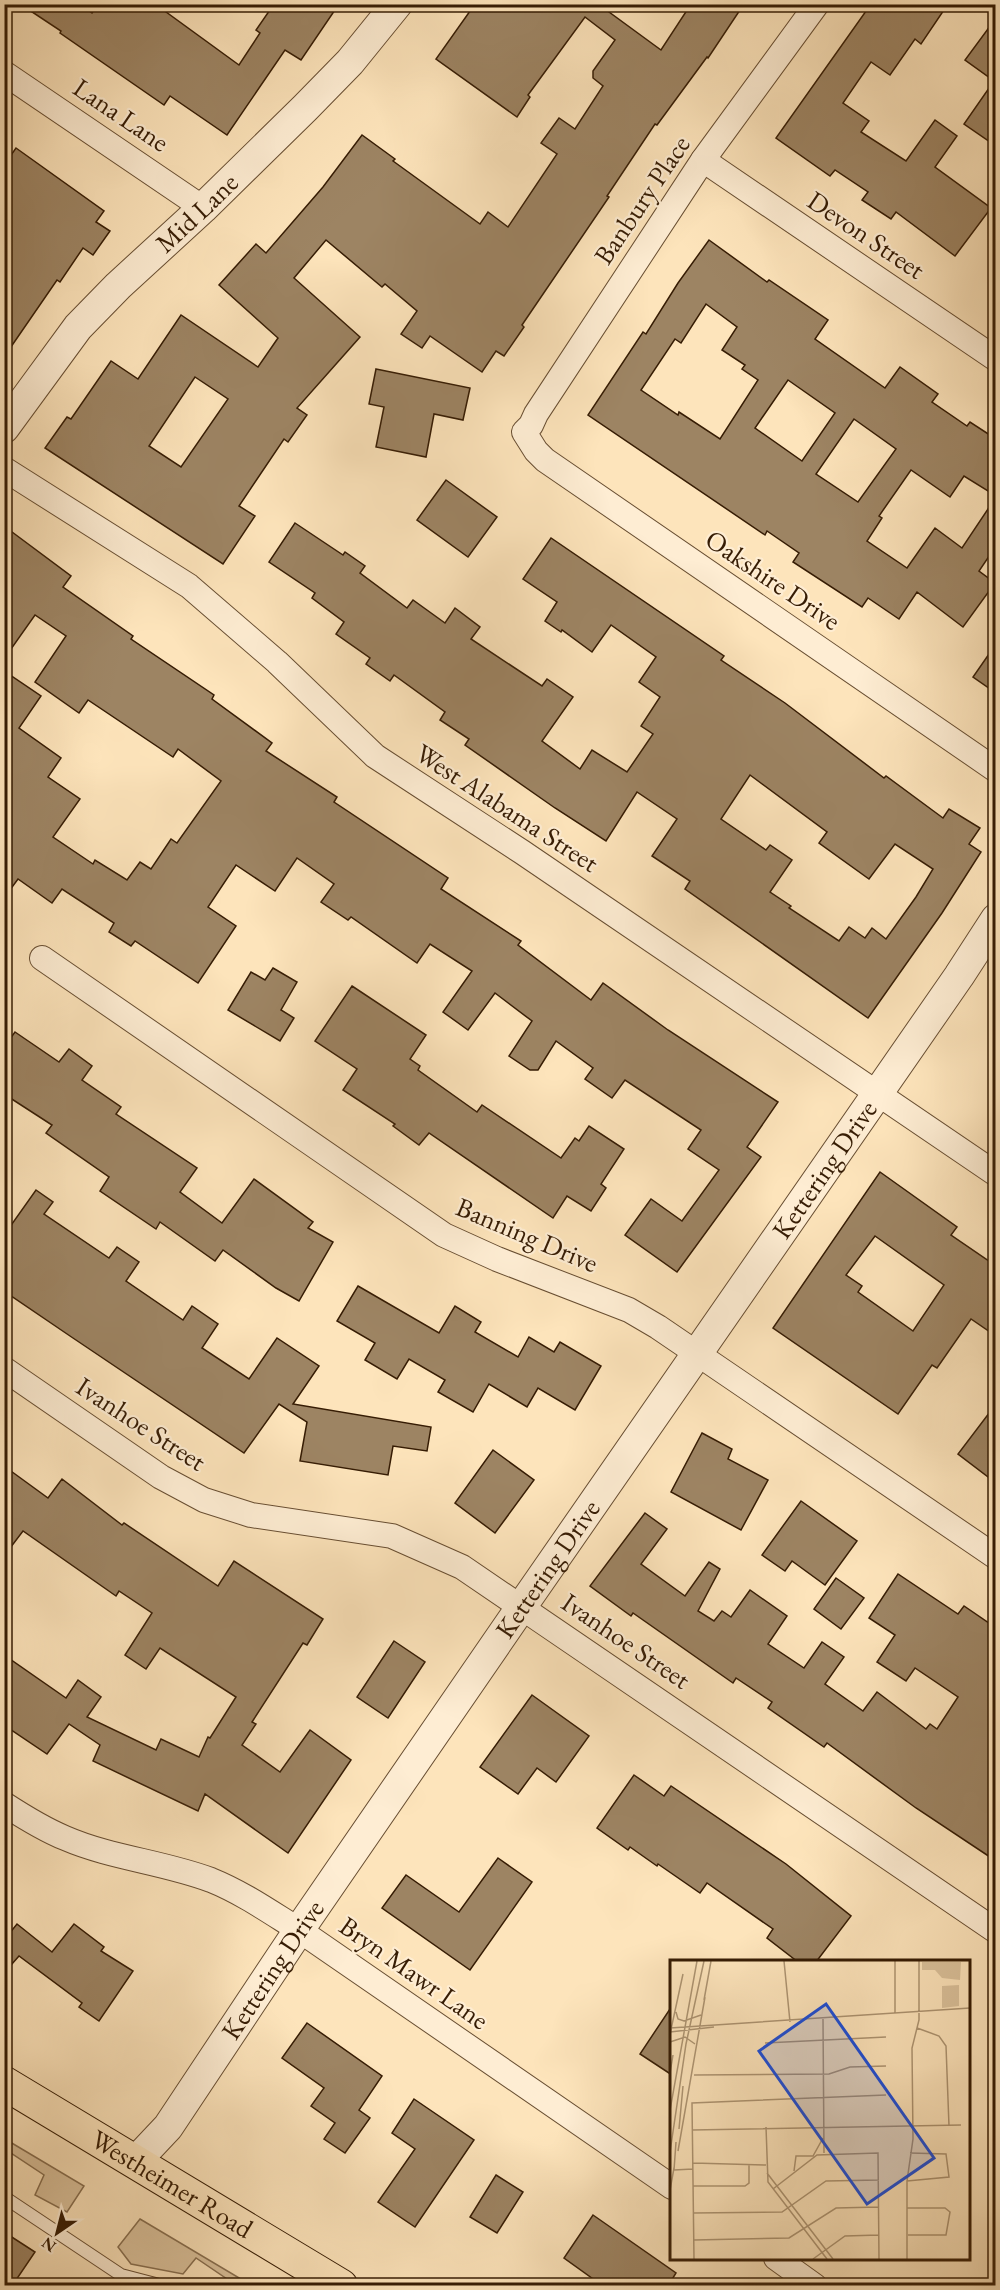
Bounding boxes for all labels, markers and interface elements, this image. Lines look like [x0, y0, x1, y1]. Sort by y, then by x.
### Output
street label: Lana Lane [67, 70, 176, 159]
street label: Banbury Place [586, 128, 698, 271]
street label: Mid Lane [148, 165, 245, 260]
street label: Devon Street [801, 183, 932, 287]
street label: Oakshire Drive [699, 521, 848, 638]
street label: West Alabama Street [409, 735, 606, 880]
street label: Kettering Drive [764, 1093, 885, 1246]
street label: Banning Drive [451, 1189, 603, 1280]
street label: Ivanhoe Street [70, 1369, 213, 1479]
street label: Kettering Drive [487, 1493, 608, 1645]
street label: Ivanhoe Street [555, 1585, 698, 1697]
street label: Kettering Drive [213, 1893, 332, 2046]
street label: Bryn Mawr Lane [333, 1908, 496, 2037]
inset map [670, 1960, 970, 2260]
street label: Westheimer Road [85, 2121, 260, 2246]
north arrow [27, 2203, 87, 2263]
text: N [37, 2233, 60, 2257]

